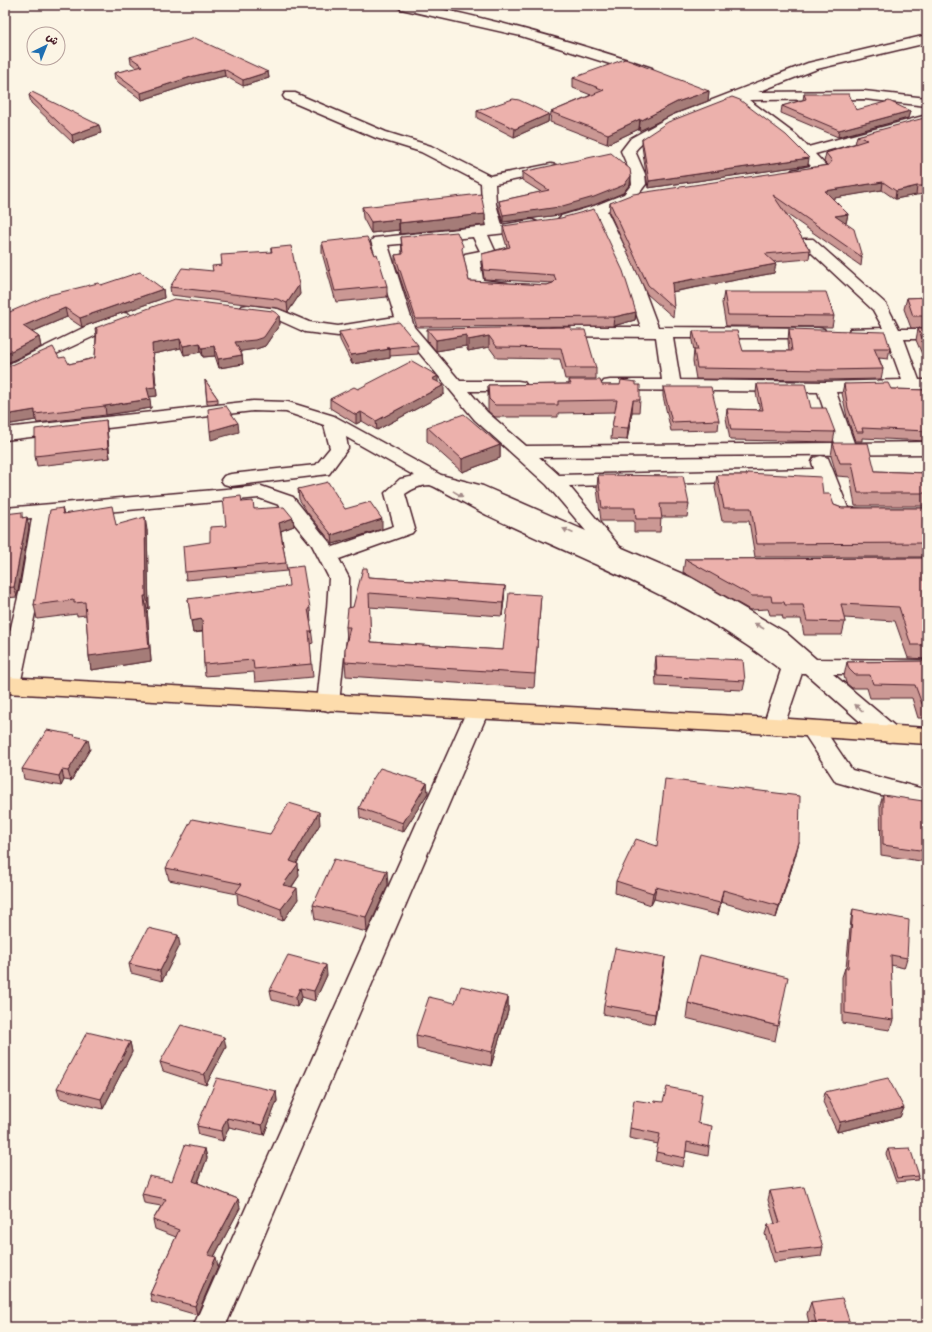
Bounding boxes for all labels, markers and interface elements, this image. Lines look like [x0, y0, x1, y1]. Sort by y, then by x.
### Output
north arrow [26, 26, 66, 66]
text: ش [44, 30, 61, 48]
one-way arrow [452, 490, 464, 497]
one-way arrow [562, 528, 573, 534]
one-way arrow [753, 623, 765, 630]
one-way arrow [854, 704, 865, 713]

